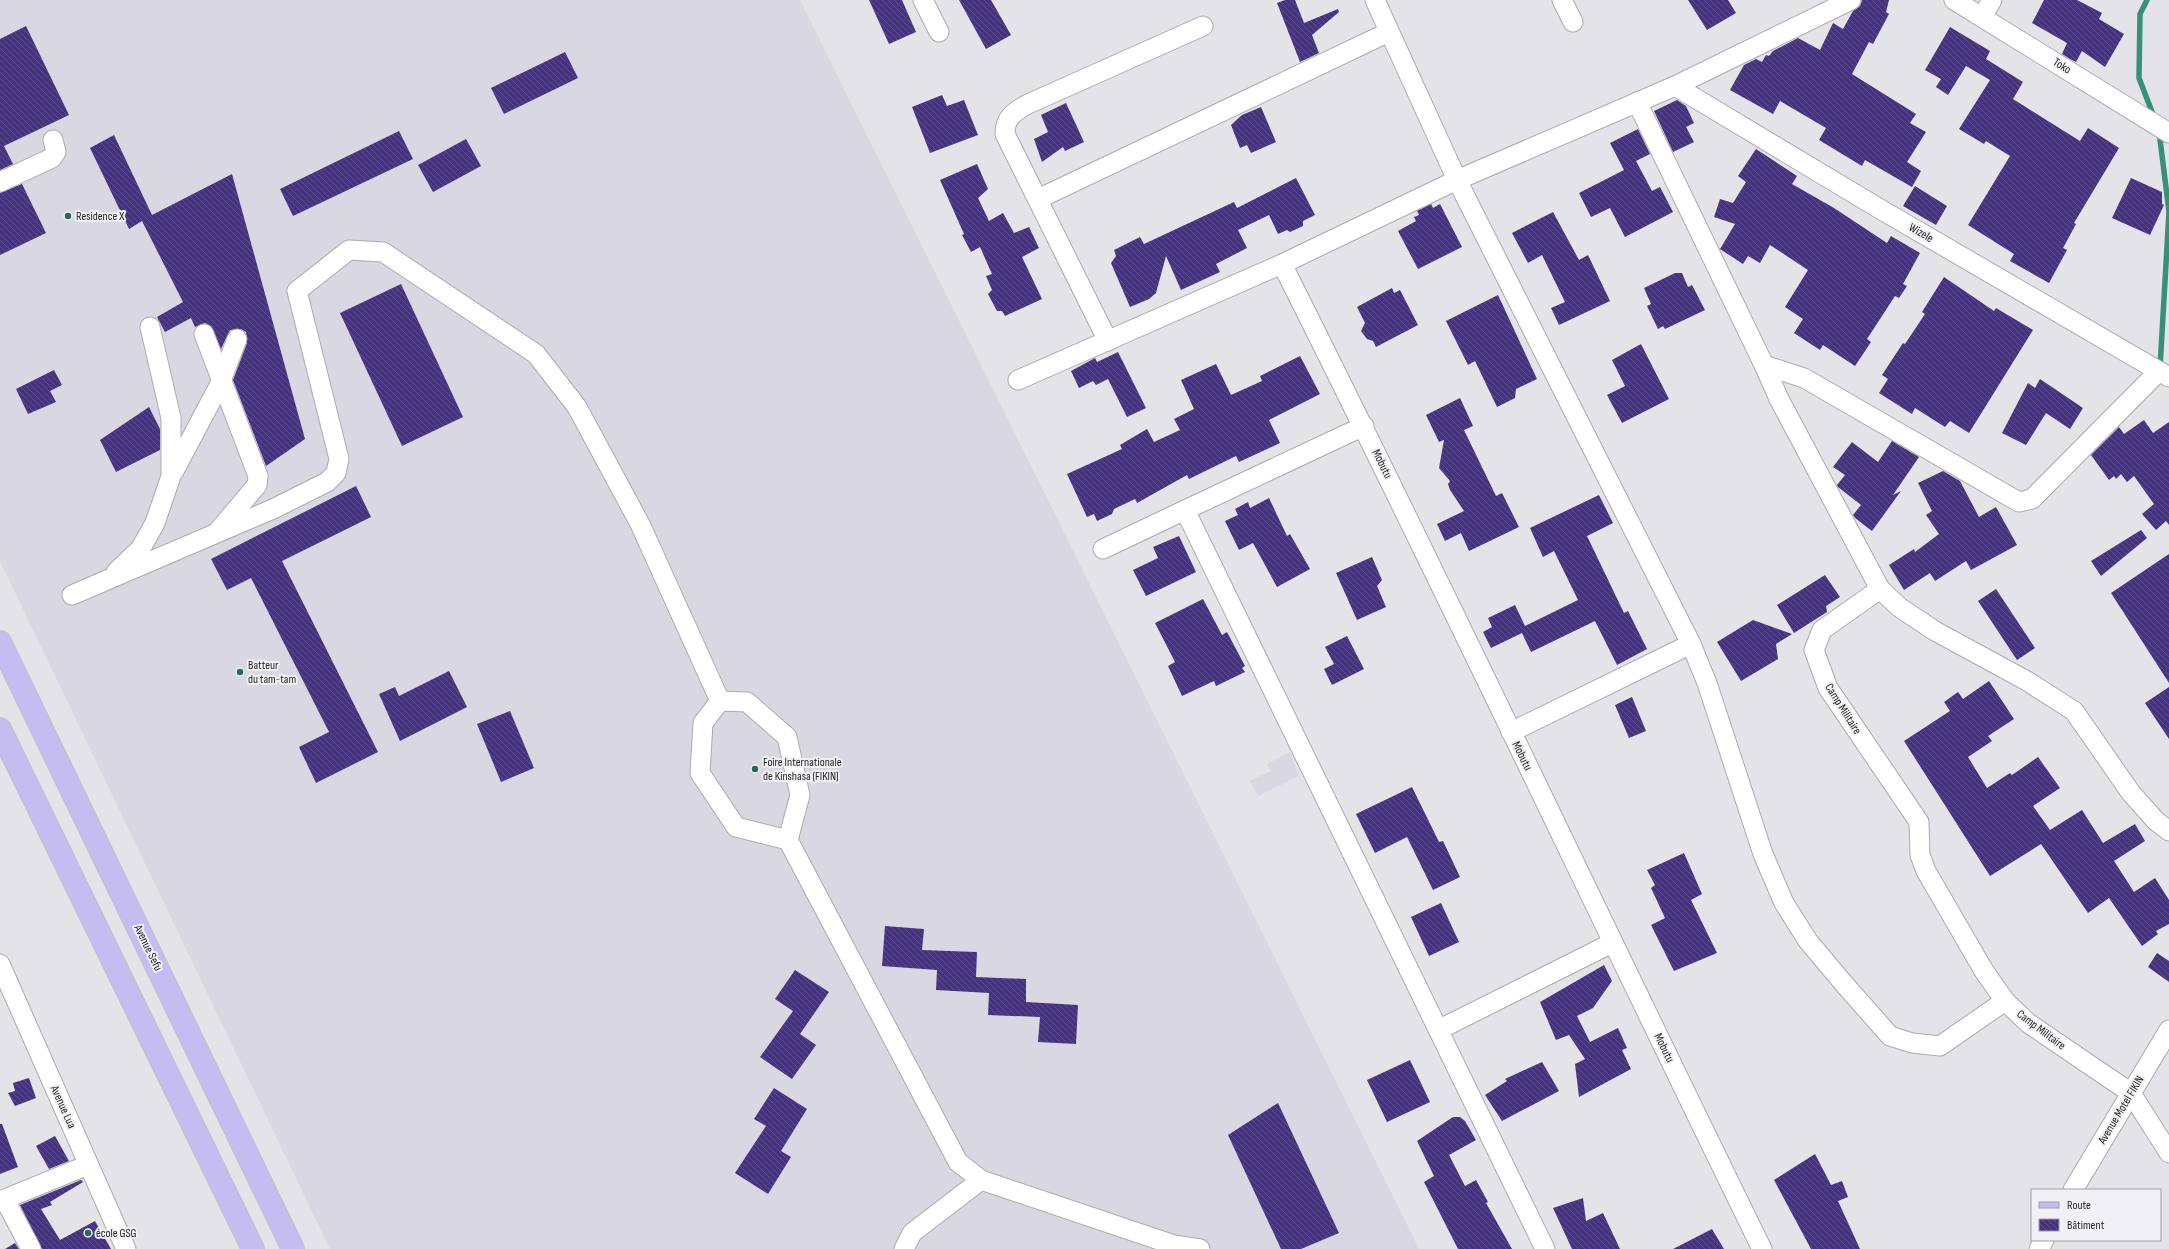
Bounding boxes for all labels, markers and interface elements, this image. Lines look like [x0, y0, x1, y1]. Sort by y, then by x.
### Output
street label: Toko [2050, 55, 2074, 77]
place label: Residence X [76, 209, 125, 224]
marker: Residence X [63, 211, 73, 221]
street label: Wizele [1906, 220, 1936, 246]
street label: Mobutu [1369, 447, 1395, 481]
place label: Batteur du tam-tam [248, 658, 296, 687]
marker: Batteur du tam-tam [235, 667, 245, 677]
street label: Camp Militaire [1821, 681, 1865, 737]
street label: Mobutu [1509, 739, 1535, 773]
place label: Foire Internationale de Kinshasa (FIKIN) [763, 755, 842, 784]
marker: Foire Internationale de Kinshasa (FIKIN) [750, 764, 760, 774]
street label: Avenue Sefu [130, 921, 166, 974]
street label: Camp Militaire [2014, 1007, 2069, 1053]
street label: Mobutu [1651, 1031, 1677, 1065]
street label: Avenue Motel FIKIN [2094, 1073, 2147, 1148]
street label: Avenue Lua [47, 1082, 79, 1131]
legend [2031, 1189, 2161, 1241]
text: Route [2067, 1198, 2091, 1213]
text: Bâtiment [2067, 1218, 2105, 1233]
place label: école GSG [96, 1226, 137, 1241]
marker: école GSG [83, 1228, 93, 1238]

